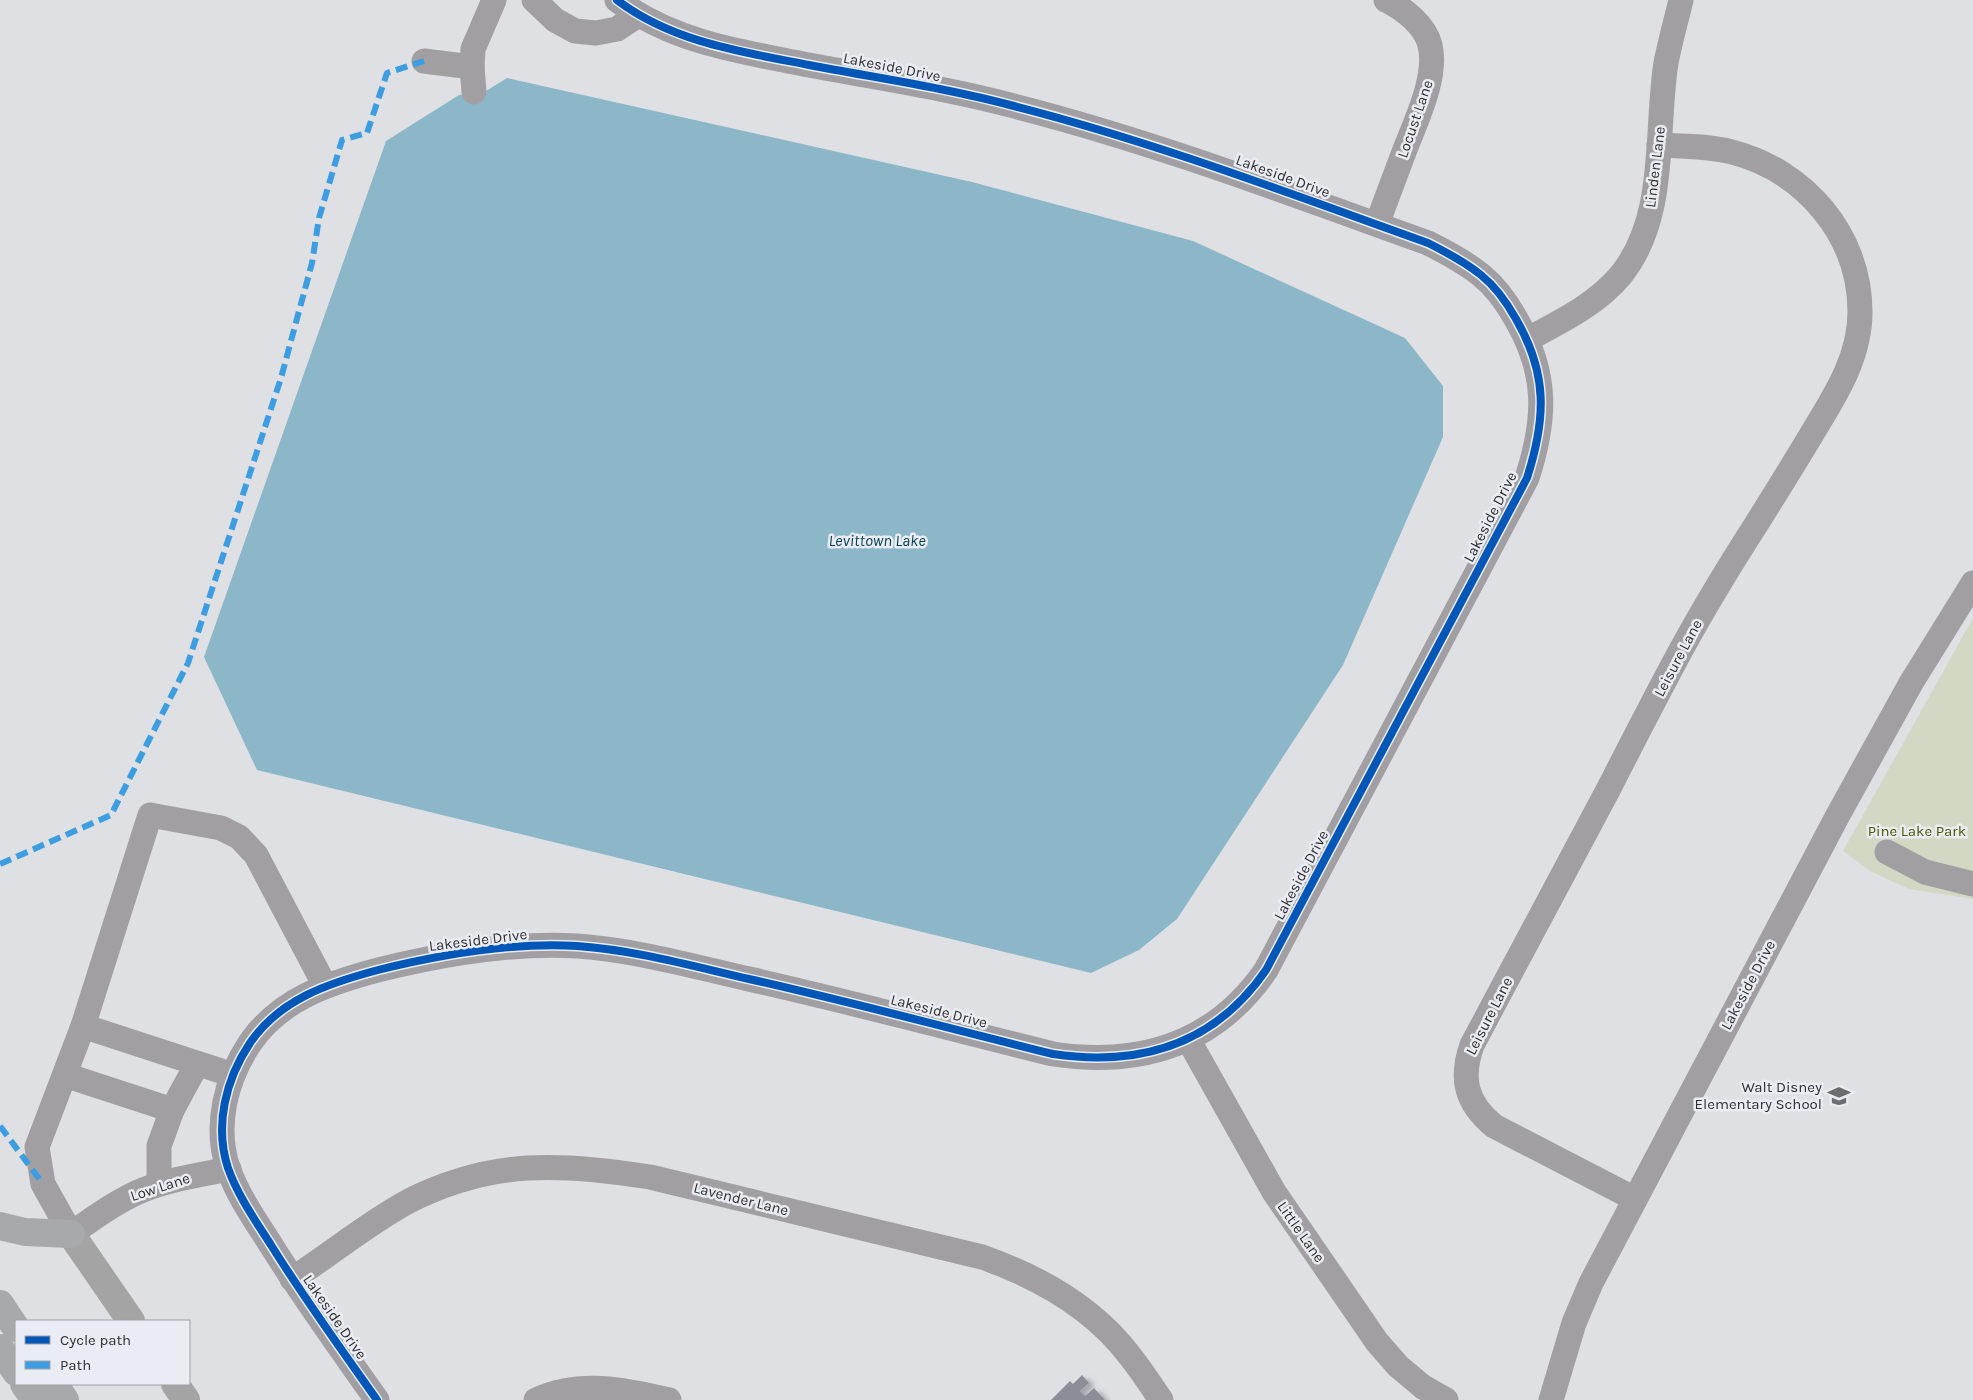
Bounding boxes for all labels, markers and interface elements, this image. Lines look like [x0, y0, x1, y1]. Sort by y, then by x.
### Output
street label: Lakeside Drive [842, 49, 942, 85]
street label: Locust Lane [1393, 78, 1437, 160]
street label: Linden Lane [1641, 125, 1669, 209]
street label: Lakeside Drive [1233, 151, 1333, 201]
street label: Lakeside Drive [1460, 469, 1520, 565]
water label: Levittown Lake [828, 531, 926, 550]
street label: Leisure Lane [1650, 616, 1706, 700]
park label: Pine Lake Park [1868, 822, 1966, 840]
street label: Lakeside Drive [1270, 827, 1332, 923]
street label: Lakeside Drive [428, 925, 528, 955]
street label: Lakeside Drive [1717, 937, 1779, 1033]
street label: Leisure Lane [1462, 974, 1516, 1058]
street label: Lakeside Drive [889, 990, 989, 1032]
place label: Walt Disney Elementary School [1695, 1078, 1822, 1113]
school or university icon: Walt Disney Elementary School [1826, 1083, 1852, 1109]
street label: Low Lane [128, 1169, 192, 1205]
street label: Lavender Lane [692, 1179, 790, 1219]
street label: Little Lane [1273, 1198, 1329, 1266]
street label: Lakeside Drive [299, 1271, 371, 1363]
legend [15, 1320, 190, 1385]
text: Cycle path [60, 1331, 131, 1349]
text: Path [60, 1356, 91, 1374]

